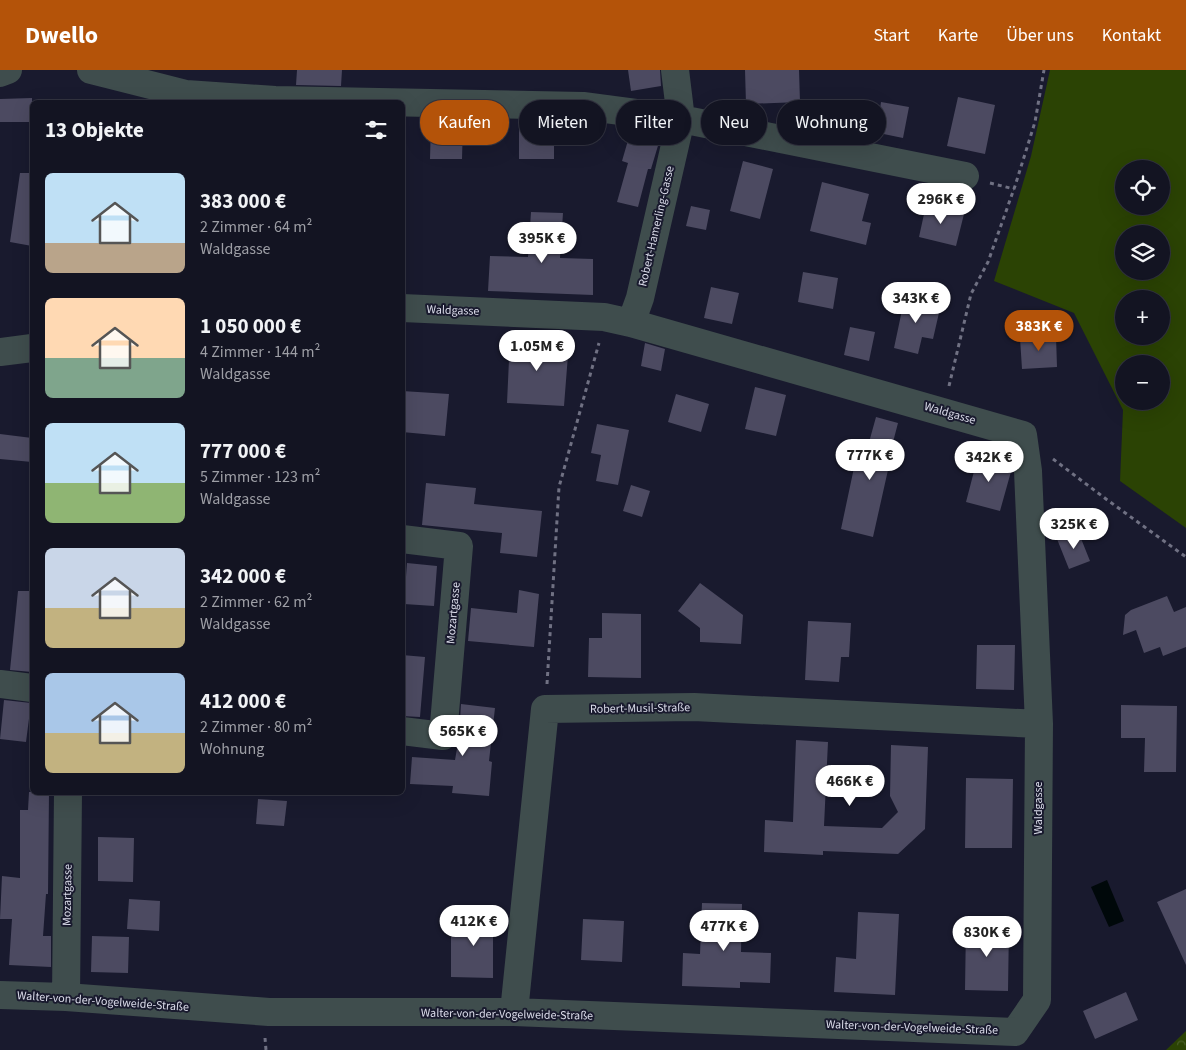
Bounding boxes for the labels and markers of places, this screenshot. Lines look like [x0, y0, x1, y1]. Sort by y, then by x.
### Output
pin: 296K € [900, 182, 982, 225]
pin: 395K € [501, 222, 583, 264]
pin: 343K € [875, 282, 957, 324]
pin: 383K € [998, 310, 1080, 352]
pin: 1.05M € [491, 330, 583, 372]
pin: 777K € [829, 438, 911, 481]
pin: 342K € [948, 440, 1030, 483]
pin: 325K € [1033, 508, 1115, 550]
pin: 565K € [422, 714, 504, 757]
pin: 466K € [809, 764, 891, 807]
pin: 412K € [433, 904, 515, 947]
pin: 477K € [683, 910, 765, 952]
pin: 830K € [946, 916, 1028, 958]

